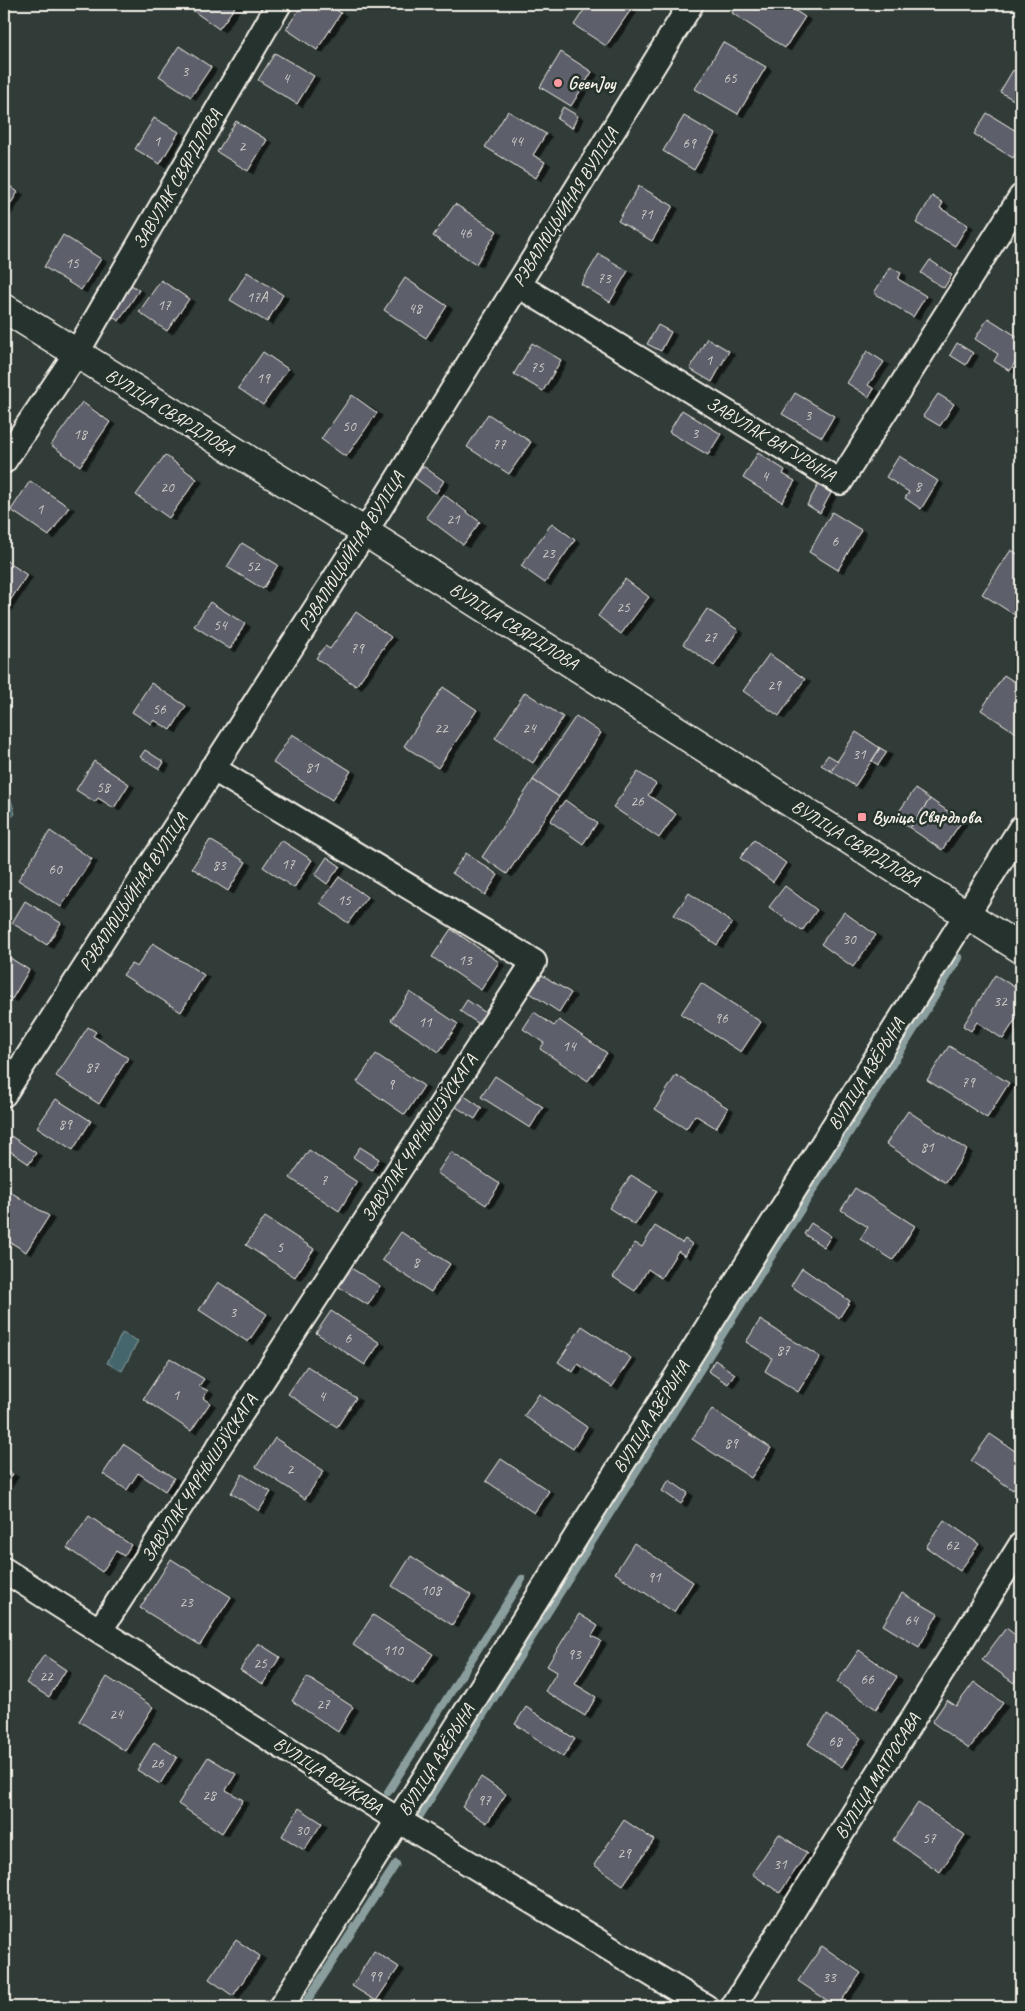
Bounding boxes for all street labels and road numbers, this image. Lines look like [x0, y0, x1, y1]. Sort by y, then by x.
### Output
street label: ЗАВУЛАК СВЯРДЛОВА [128, 104, 226, 253]
street label: РЭВАЛЮЦЫЙНАЯ ВУЛІЦА [507, 123, 623, 290]
street label: ВУЛІЦА СВЯРДЛОВА [102, 364, 239, 461]
street label: ЗАВУЛАК ВАГУРЫНА [702, 392, 840, 487]
street label: РЭВАЛЮЦЫЙНАЯ ВУЛІЦА [293, 467, 409, 634]
street label: ВУЛІЦА СВЯРДЛОВА [446, 578, 583, 675]
street label: ВУЛІЦА СВЯРДЛОВА [788, 795, 925, 892]
street label: РЭВАЛЮЦЫЙНАЯ ВУЛІЦА [74, 809, 193, 975]
street label: ВУЛІЦА АЗЁРЫНА [823, 1013, 910, 1134]
street label: ЗАВУЛАК ЧАРНЫШЭЎСКАГА [356, 1049, 482, 1226]
street label: ВУЛІЦА АЗЁРЫНА [608, 1356, 695, 1477]
street label: ЗАВУЛАК ЧАРНЫШЭЎСКАГА [136, 1389, 262, 1566]
street label: ВУЛІЦА АЗЁРЫНА [393, 1699, 480, 1820]
street label: ВУЛІЦА МАТРОСАВА [829, 1708, 925, 1843]
street label: ВУЛІЦА ВОЙКАВА [270, 1732, 387, 1819]

